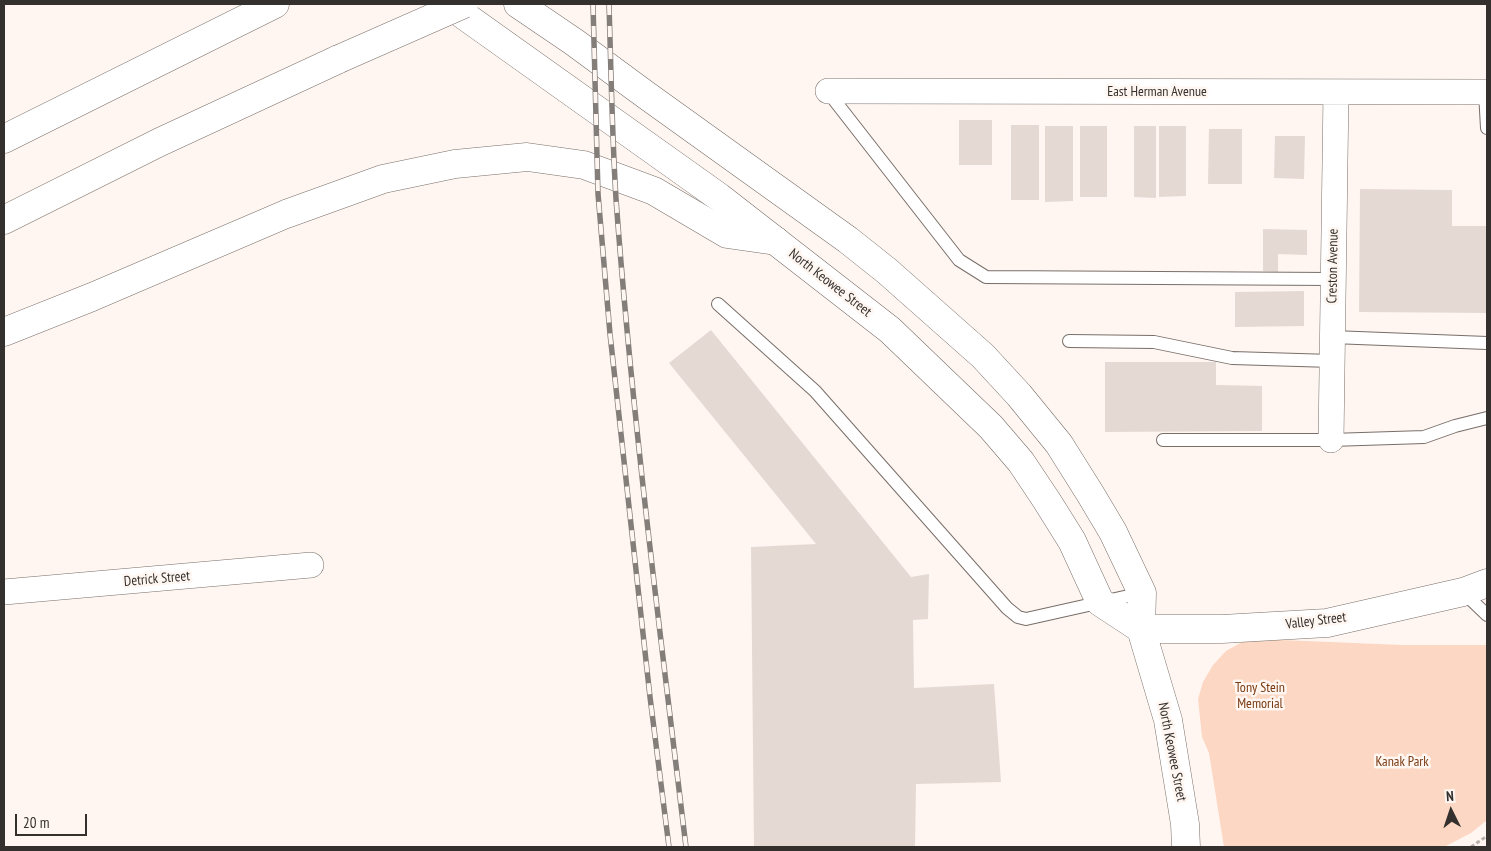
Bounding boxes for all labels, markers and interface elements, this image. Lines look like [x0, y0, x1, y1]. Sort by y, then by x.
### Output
street label: East Herman Avenue [1107, 84, 1207, 100]
street label: Creston Avenue [1324, 228, 1342, 304]
street label: North Keowee Street [785, 246, 875, 320]
street label: Detrick Street [123, 568, 191, 590]
street label: Valley Street [1285, 609, 1347, 633]
park label: Tony Stein Memorial [1235, 680, 1285, 712]
street label: North Keowee Street [1154, 701, 1190, 803]
park label: Kanak Park [1375, 754, 1429, 770]
north arrow [1426, 786, 1476, 836]
text: N [1446, 787, 1454, 805]
scale bar [18, 804, 90, 836]
text: 20 m [23, 813, 49, 832]

